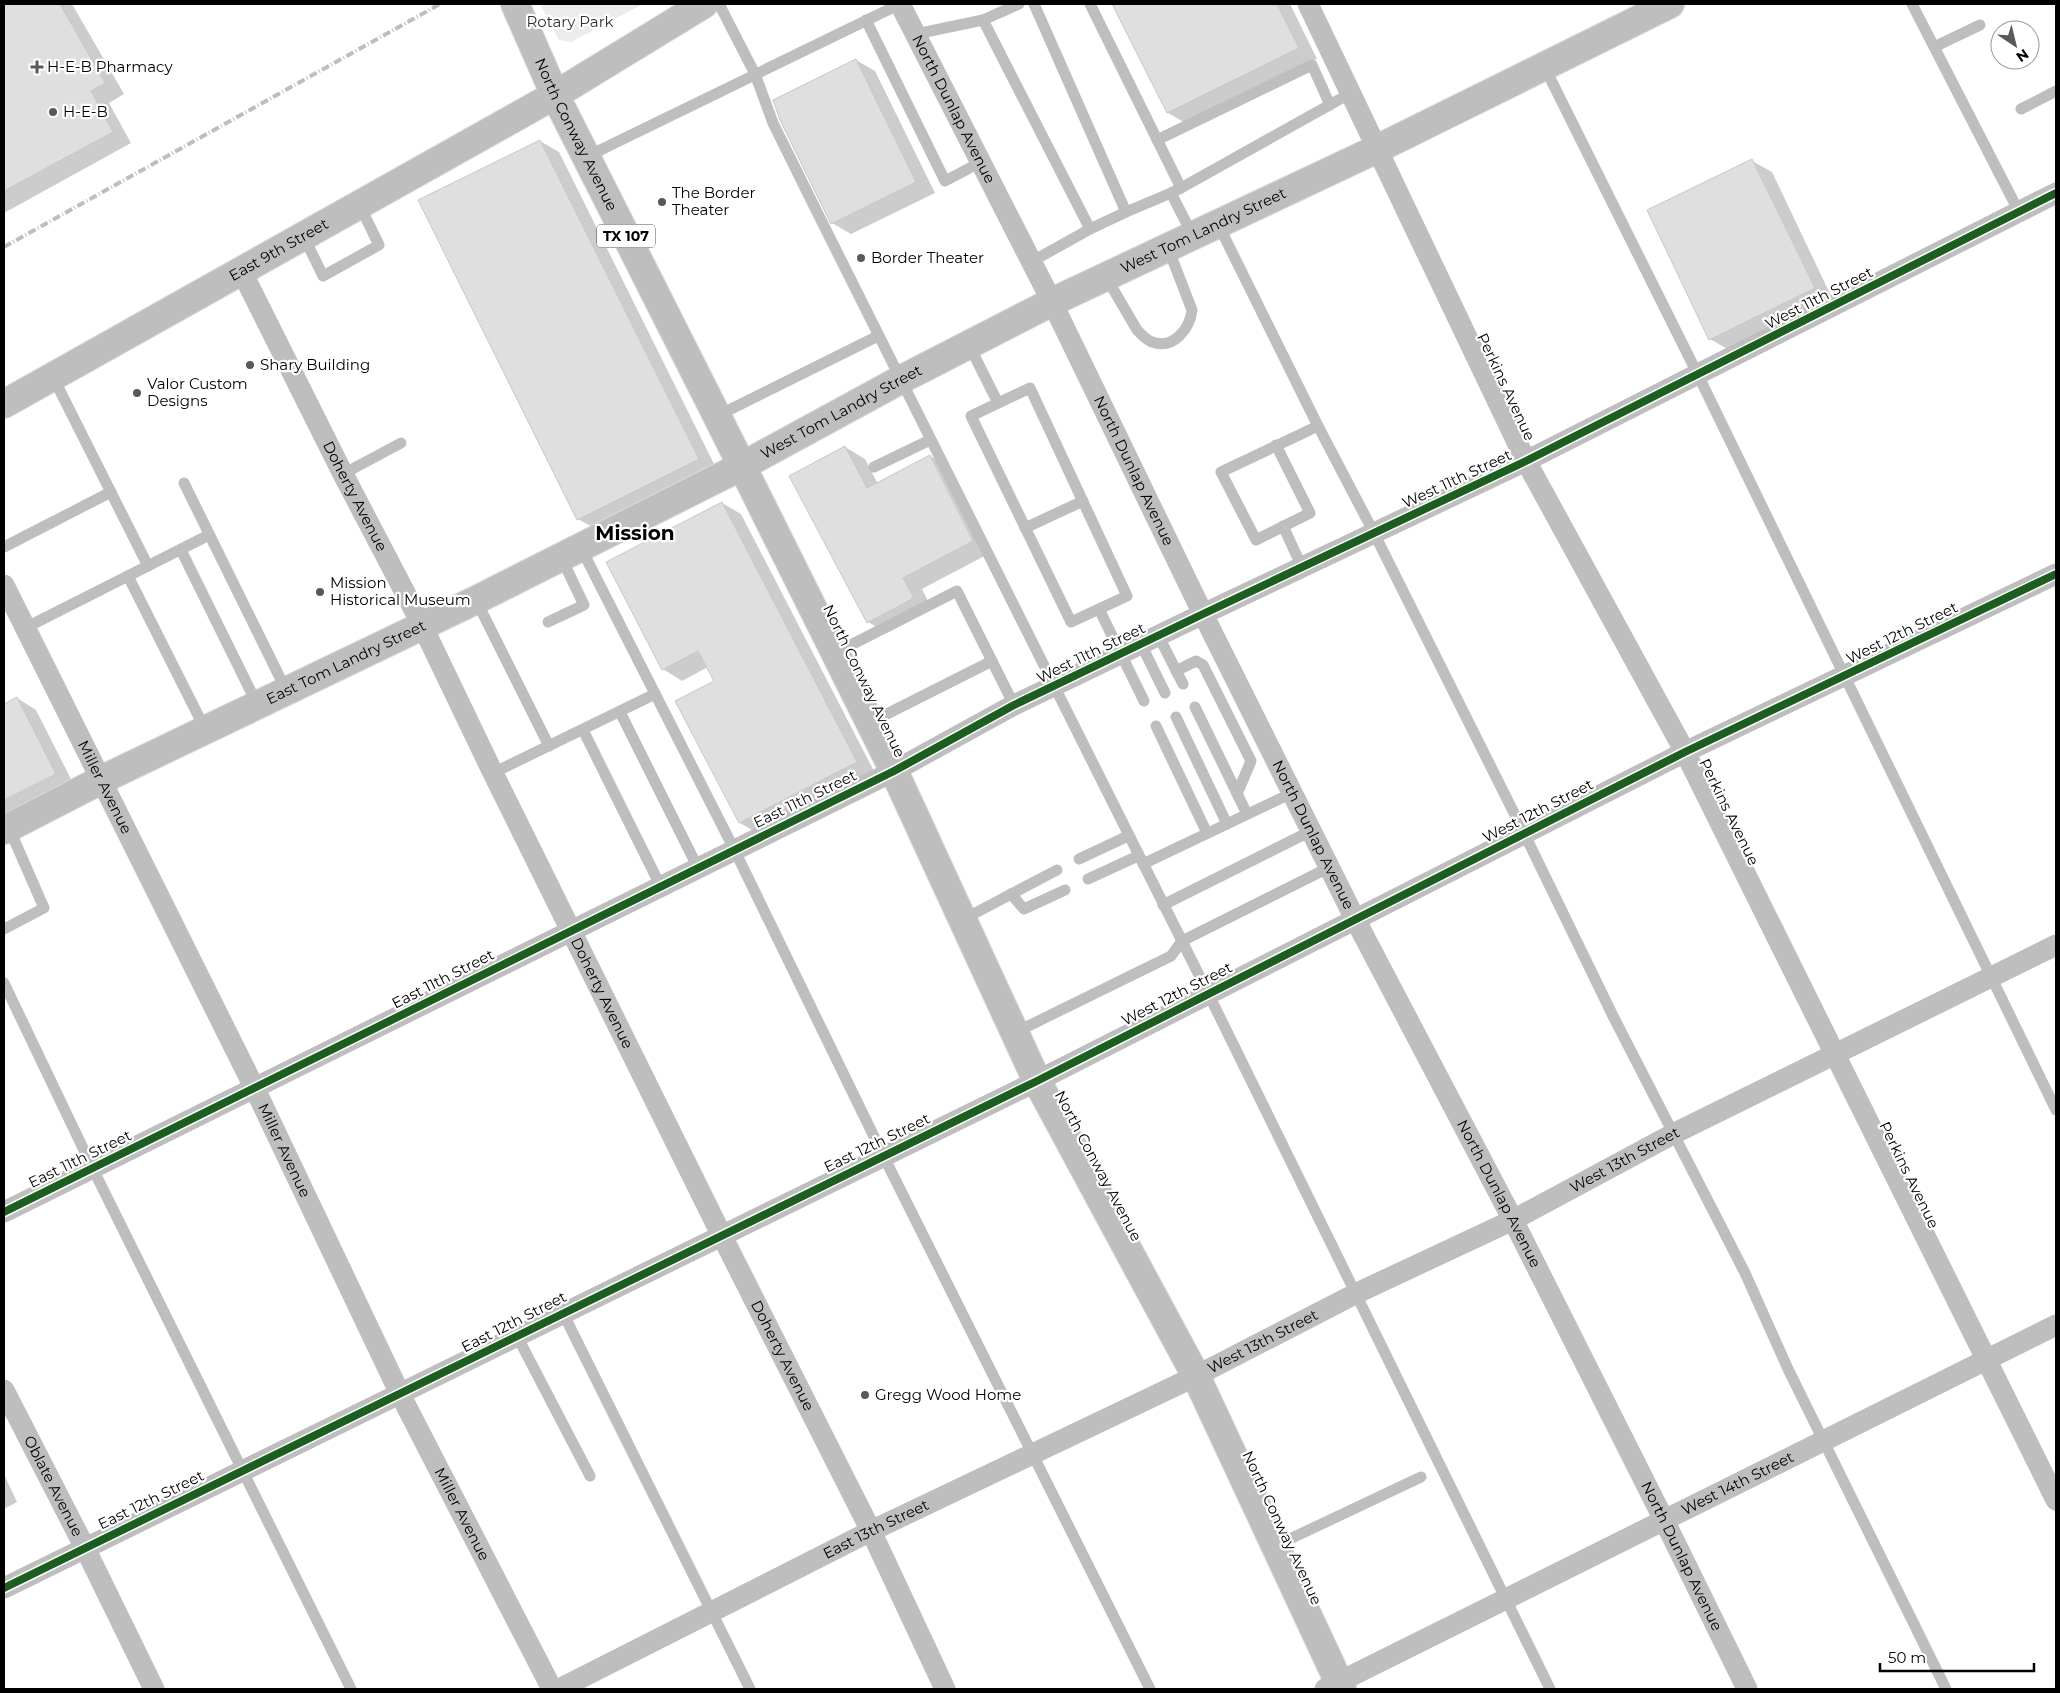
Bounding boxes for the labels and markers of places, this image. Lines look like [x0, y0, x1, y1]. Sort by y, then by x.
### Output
place label: H-E-B Pharmacy [47, 57, 173, 76]
marker: H-E-B Pharmacy [31, 61, 43, 73]
place label: H-E-B [63, 102, 108, 121]
marker: H-E-B [47, 106, 59, 118]
place label: The Border Theater [672, 183, 756, 219]
marker: The Border Theater [656, 196, 668, 208]
place label: Border Theater [871, 248, 984, 267]
marker: Border Theater [855, 252, 867, 264]
place label: Shary Building [260, 355, 370, 374]
marker: Shary Building [244, 359, 256, 371]
place label: Valor Custom Designs [147, 374, 248, 410]
marker: Valor Custom Designs [131, 387, 143, 399]
place label: Mission Historical Museum [330, 573, 471, 609]
marker: Mission Historical Museum [314, 586, 326, 598]
place label: Gregg Wood Home [875, 1385, 1021, 1404]
marker: Gregg Wood Home [859, 1389, 871, 1401]

